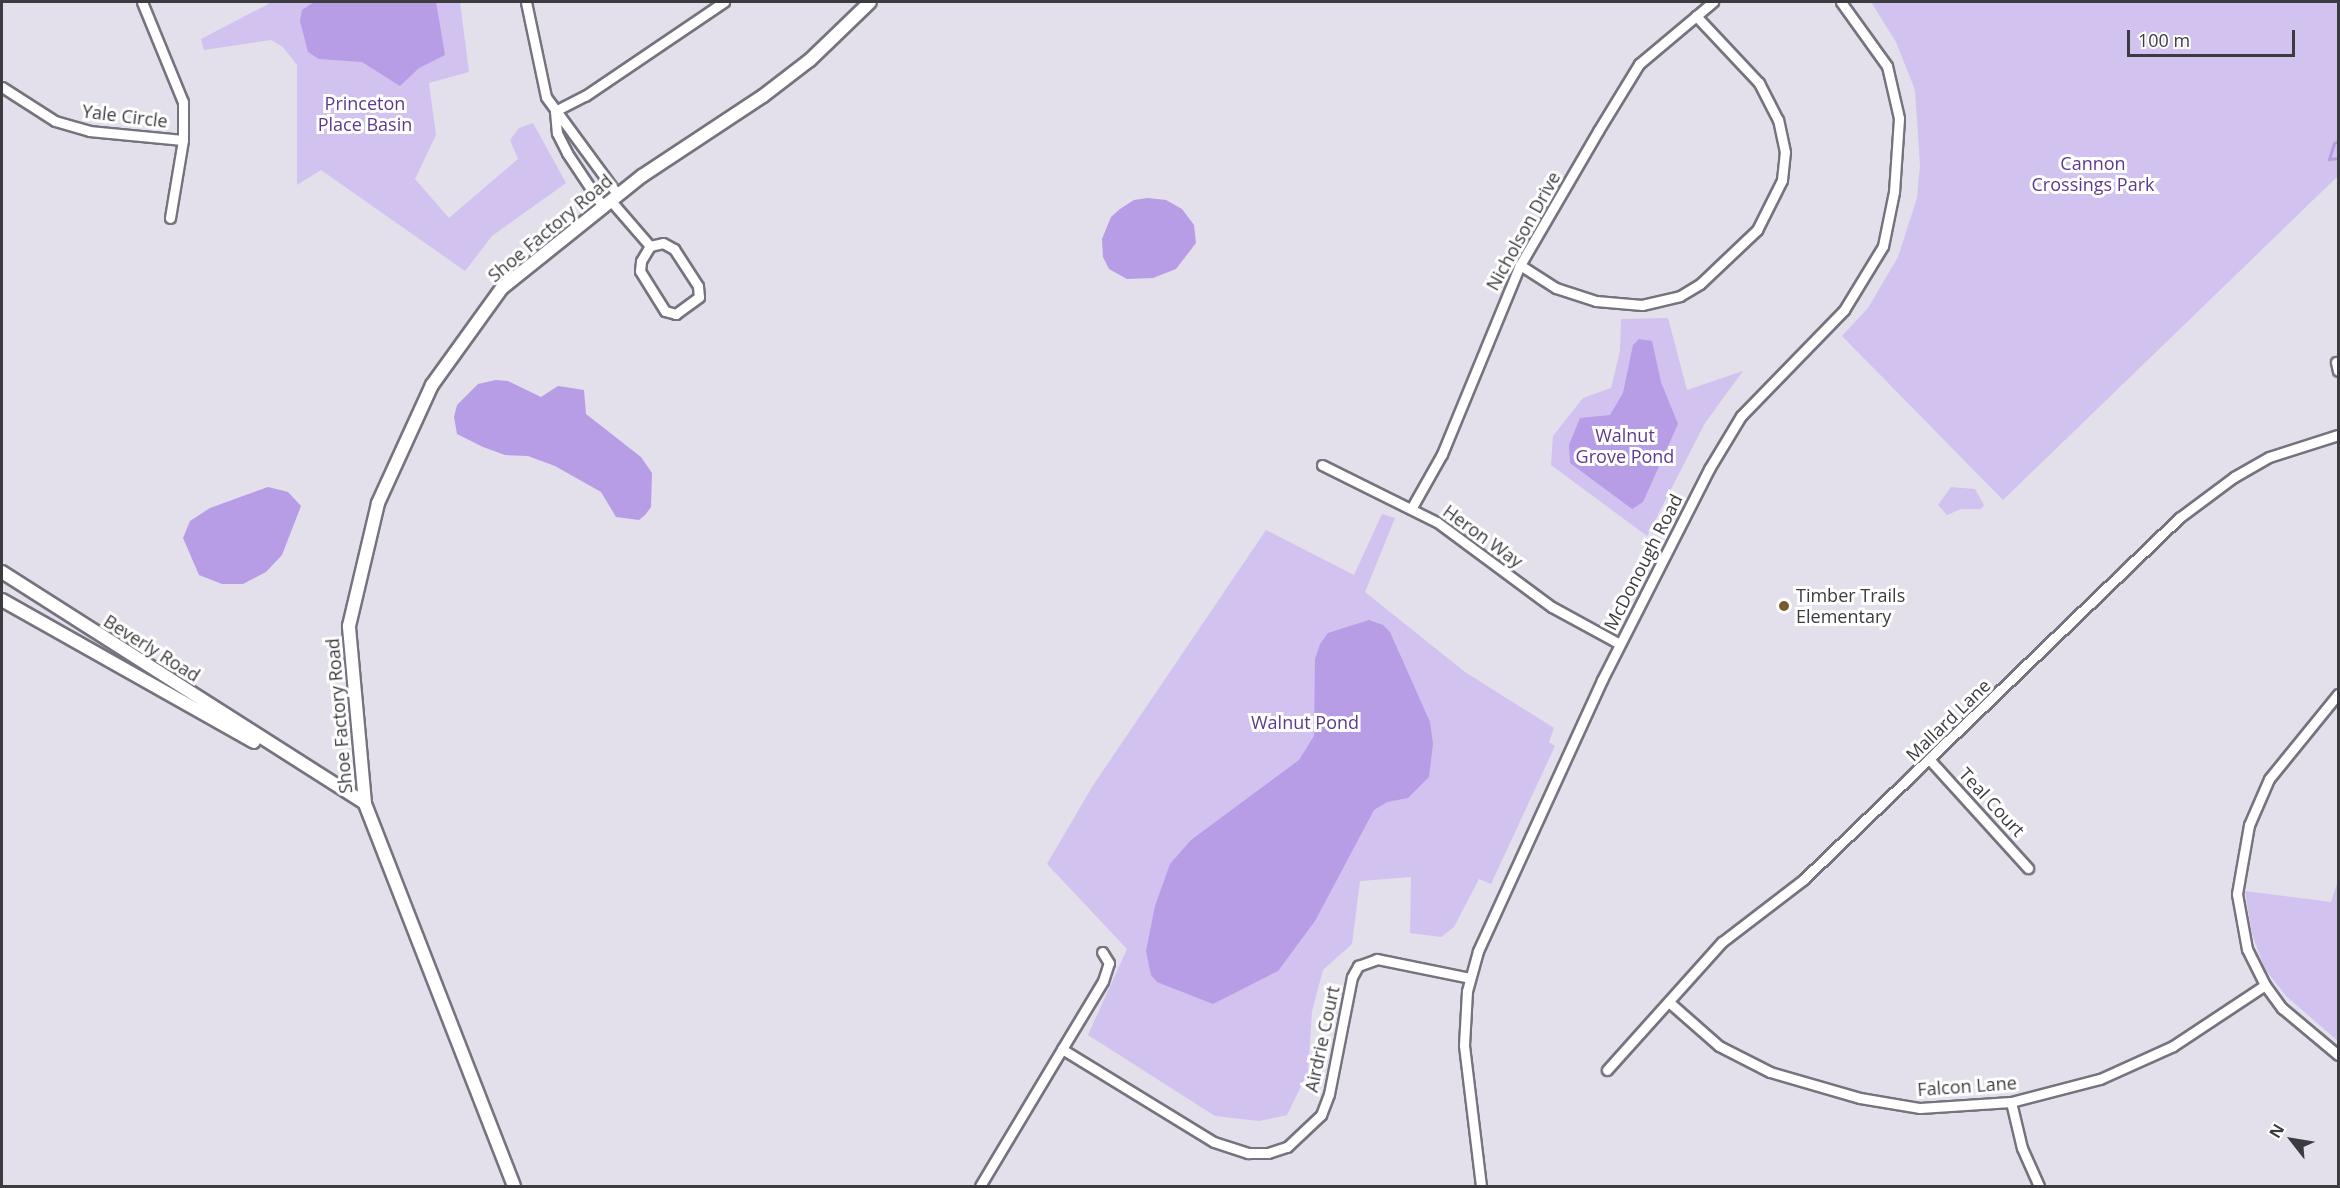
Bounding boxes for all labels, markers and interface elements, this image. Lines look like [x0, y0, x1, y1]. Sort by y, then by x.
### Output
scale bar [2130, 18, 2298, 56]
text: 100 m [2138, 28, 2190, 52]
park label: Princeton Place Basin [318, 93, 412, 136]
street label: Yale Circle [81, 100, 169, 132]
park label: Cannon Crossings Park [2032, 153, 2154, 195]
street label: Nicholson Drive [1481, 168, 1565, 294]
street label: Shoe Factory Road [483, 170, 617, 286]
park label: Walnut Grove Pond [1576, 425, 1674, 468]
street label: McDonough Road [1599, 490, 1687, 634]
street label: Heron Way [1439, 500, 1527, 572]
place label: Timber Trails Elementary [1796, 585, 1905, 628]
marker: Timber Trails Elementary [1777, 599, 1791, 613]
street label: Beverly Road [100, 610, 204, 686]
street label: Shoe Factory Road [321, 638, 357, 794]
street label: Mallard Lane [1901, 674, 1995, 766]
park label: Walnut Pond [1251, 711, 1359, 733]
street label: Teal Court [1955, 763, 2029, 841]
street label: Airdrie Court [1300, 984, 1344, 1094]
street label: Falcon Lane [1917, 1072, 2017, 1100]
north arrow [2262, 1110, 2322, 1170]
text: N [2264, 1119, 2289, 1142]

